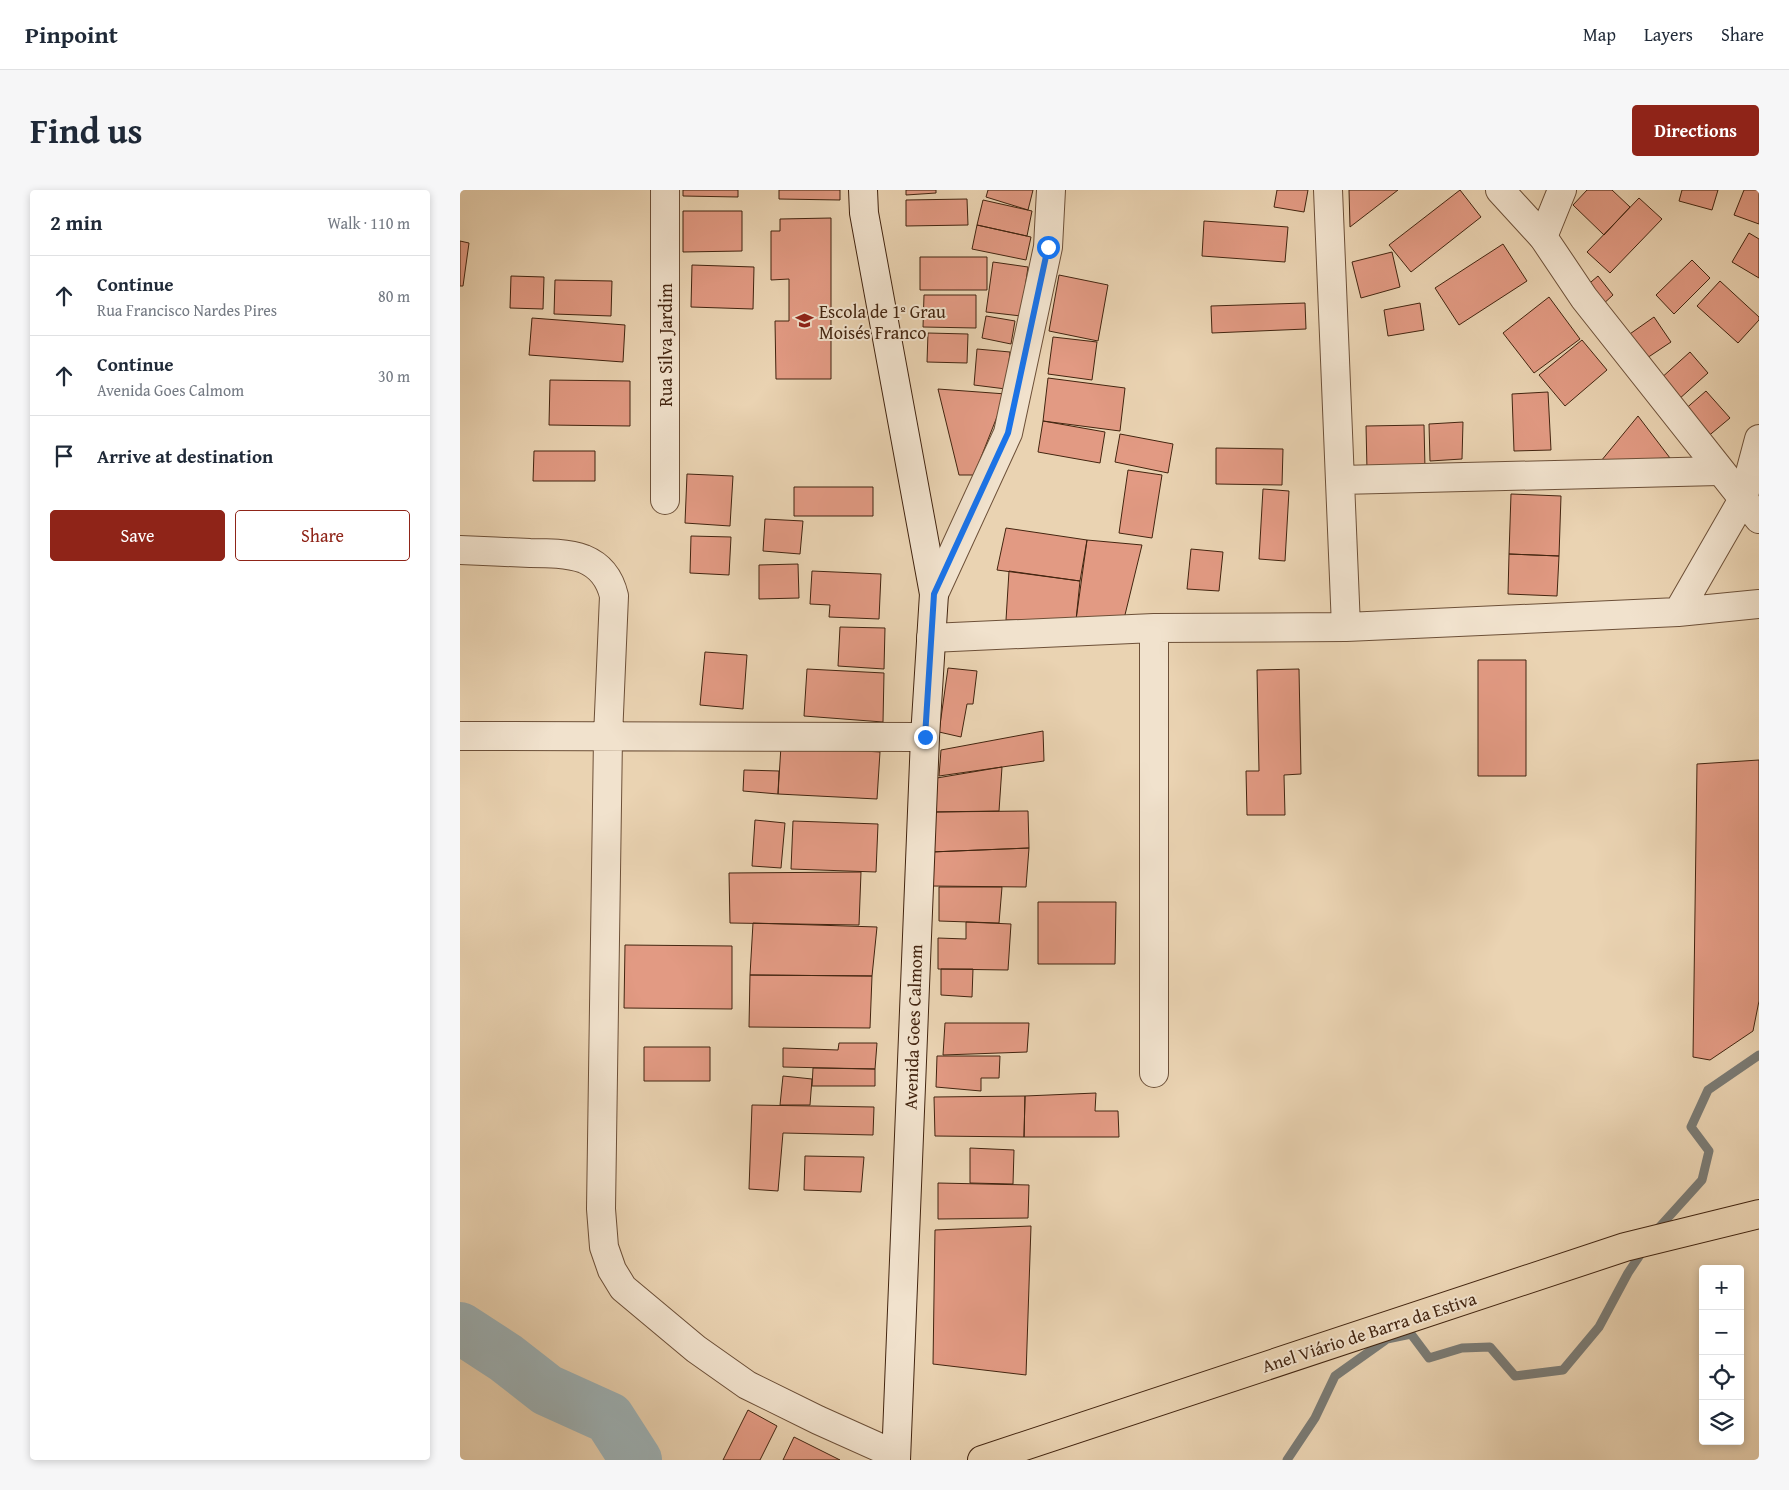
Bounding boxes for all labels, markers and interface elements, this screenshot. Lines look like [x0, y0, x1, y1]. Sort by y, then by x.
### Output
text: Pinpoint [25, 17, 118, 52]
text: Map [1583, 21, 1616, 48]
text: Layers [1644, 21, 1693, 48]
text: Share [1721, 21, 1764, 48]
text: Find us [30, 105, 143, 156]
button: Directions [1632, 105, 1759, 156]
text: 2 min [50, 207, 102, 238]
text: Walk · 110 m [327, 211, 410, 235]
route start [1037, 236, 1060, 259]
text: Continue [97, 270, 174, 298]
icon: ahead [50, 282, 78, 310]
street label: Rua Silva Jardim [652, 283, 679, 407]
text: 80 m [378, 284, 410, 308]
text: Rua Francisco Nardes Pires [97, 298, 277, 322]
place label: Escola de 1º Grau Moisés Franco [819, 298, 946, 346]
school or university icon: Escola de 1º Grau Moisés Franco [795, 311, 815, 331]
text: Continue [97, 350, 174, 378]
icon: ahead [50, 362, 78, 390]
text: 30 m [378, 364, 410, 388]
text: Avenida Goes Calmom [97, 378, 244, 402]
icon: arrive [50, 442, 78, 470]
text: Arrive at destination [97, 442, 273, 470]
button: Save [50, 510, 225, 561]
button: Share [235, 510, 410, 561]
route end [914, 726, 937, 749]
street label: Avenida Goes Calmom [897, 944, 929, 1110]
map controls [1699, 1265, 1744, 1445]
button: + [1699, 1265, 1744, 1310]
street label: Anel Viário de Barra da Estiva [1258, 1284, 1480, 1379]
button: − [1699, 1310, 1744, 1355]
button: locate [1699, 1355, 1744, 1400]
button: layers [1699, 1400, 1744, 1445]

